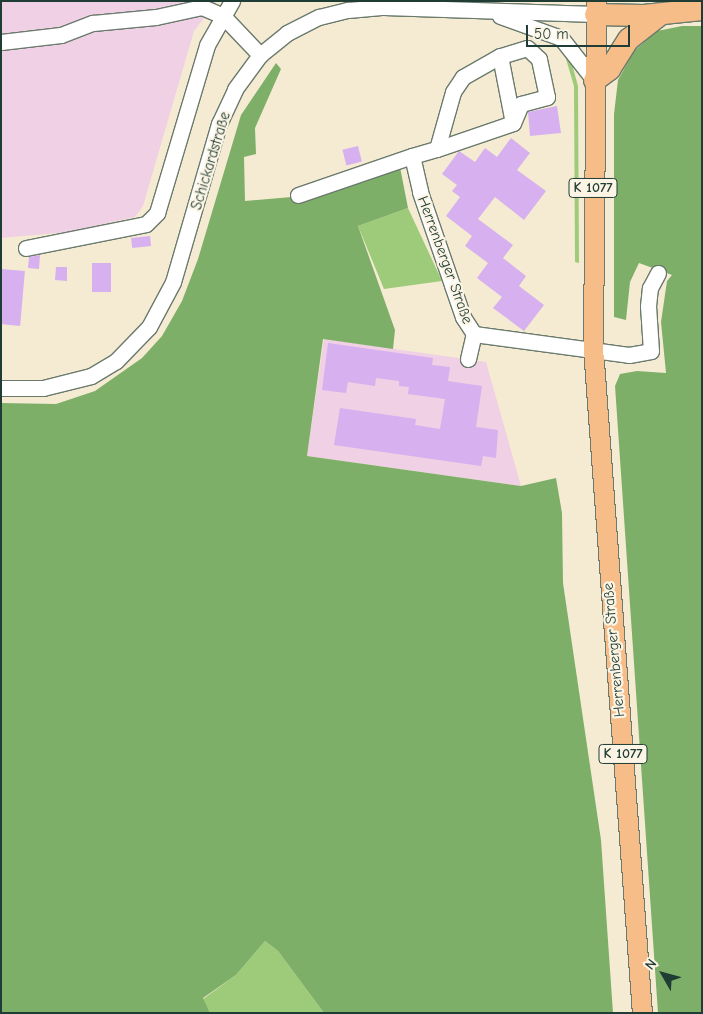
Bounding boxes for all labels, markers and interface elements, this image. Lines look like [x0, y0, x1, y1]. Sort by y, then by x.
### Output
scale bar [528, 15, 632, 47]
text: 50 m [534, 25, 569, 43]
street label: Schickardstraße [188, 110, 234, 212]
road number: K 1077 [568, 177, 618, 200]
street label: Herrenberger Straße [414, 194, 476, 326]
street label: Herrenberger Straße [599, 582, 629, 718]
road number: K 1077 [598, 742, 648, 766]
north arrow [638, 949, 688, 999]
text: N [641, 956, 660, 973]

